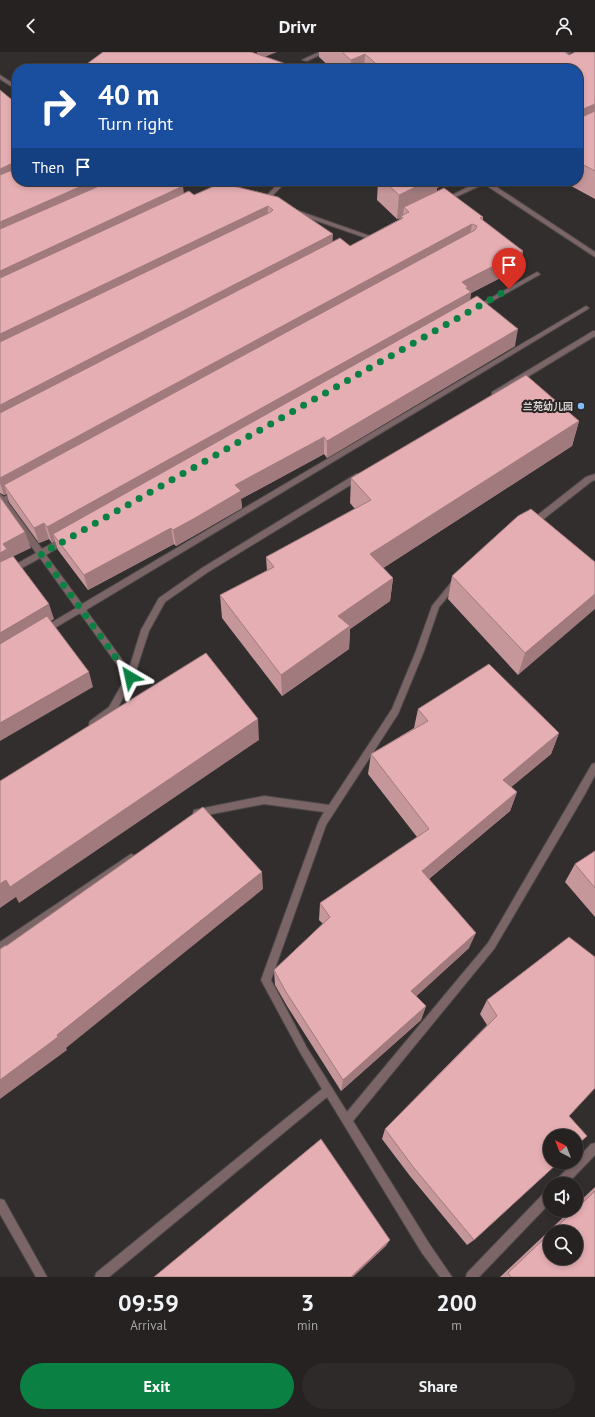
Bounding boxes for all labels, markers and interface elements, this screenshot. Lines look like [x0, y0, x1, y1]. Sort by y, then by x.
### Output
icon: back [20, 15, 42, 37]
text: Drivr [279, 15, 316, 38]
icon: person [553, 15, 575, 37]
text: 40 m [98, 76, 159, 113]
icon: right [32, 80, 84, 132]
text: Turn right [98, 112, 173, 135]
icon: arrive [72, 156, 94, 178]
text: Then [32, 158, 64, 177]
pin [492, 248, 526, 289]
icon: arrive [498, 254, 520, 276]
place label: 兰苑幼儿园 [523, 400, 573, 413]
marker: 兰苑幼儿园 [576, 401, 586, 411]
position arrow [109, 656, 151, 698]
north arrow [543, 1129, 583, 1169]
map controls [543, 1129, 583, 1265]
button: sound [543, 1177, 583, 1217]
button: search [543, 1225, 583, 1265]
text: 09:59 [118, 1287, 179, 1318]
text: 3 [301, 1287, 314, 1318]
text: 200 [436, 1287, 477, 1318]
text: Arrival [130, 1317, 167, 1334]
text: min [297, 1317, 318, 1334]
text: m [451, 1317, 462, 1334]
button: Exit [20, 1363, 294, 1409]
button: Share [302, 1363, 575, 1409]

